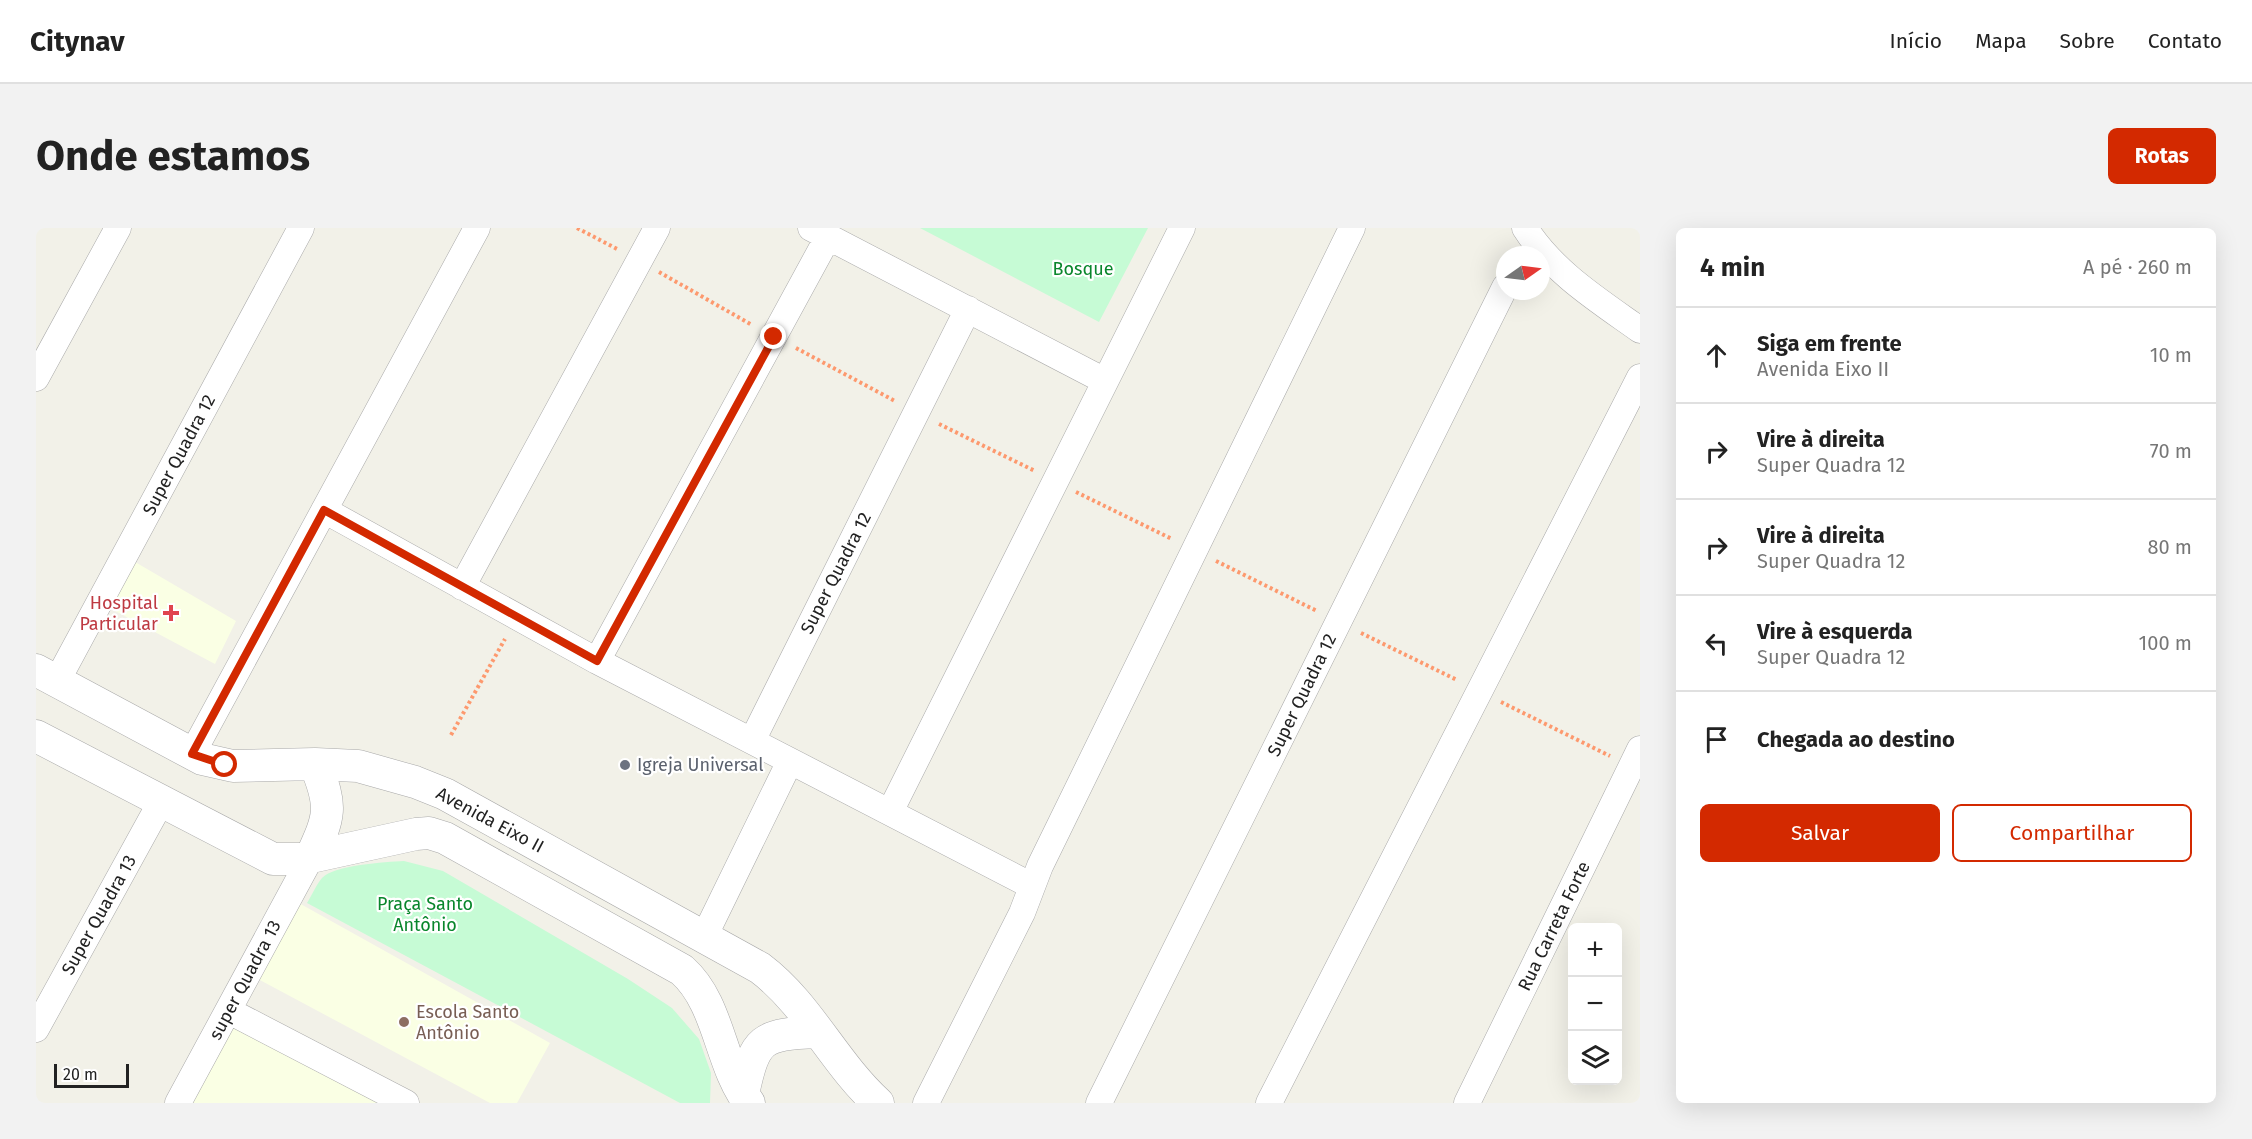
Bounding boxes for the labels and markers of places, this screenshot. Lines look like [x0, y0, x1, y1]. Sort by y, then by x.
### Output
place label: Hospital Particular [79, 592, 158, 635]
marker: Hospital Particular [162, 604, 180, 622]
place label: Igreja Universal [637, 754, 763, 776]
marker: Igreja Universal [618, 758, 632, 772]
place label: Escola Santo Antônio [416, 1001, 519, 1044]
marker: Escola Santo Antônio [397, 1015, 411, 1029]

